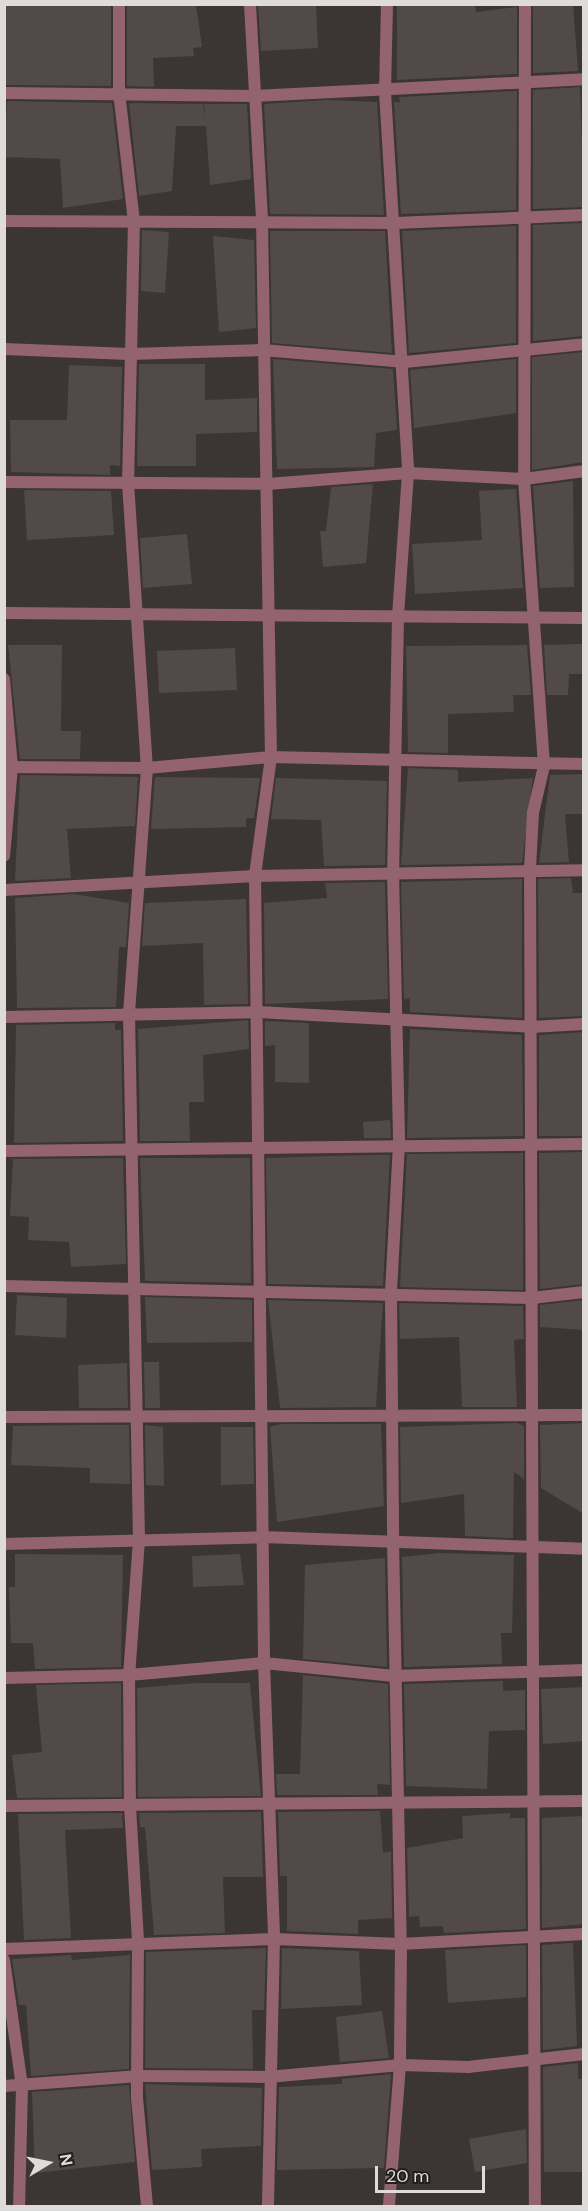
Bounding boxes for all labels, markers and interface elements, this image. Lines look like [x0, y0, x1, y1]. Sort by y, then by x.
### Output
north arrow [18, 2133, 78, 2193]
text: N [55, 2152, 78, 2167]
scale bar [378, 2154, 488, 2192]
text: 20 m [386, 2164, 429, 2188]

